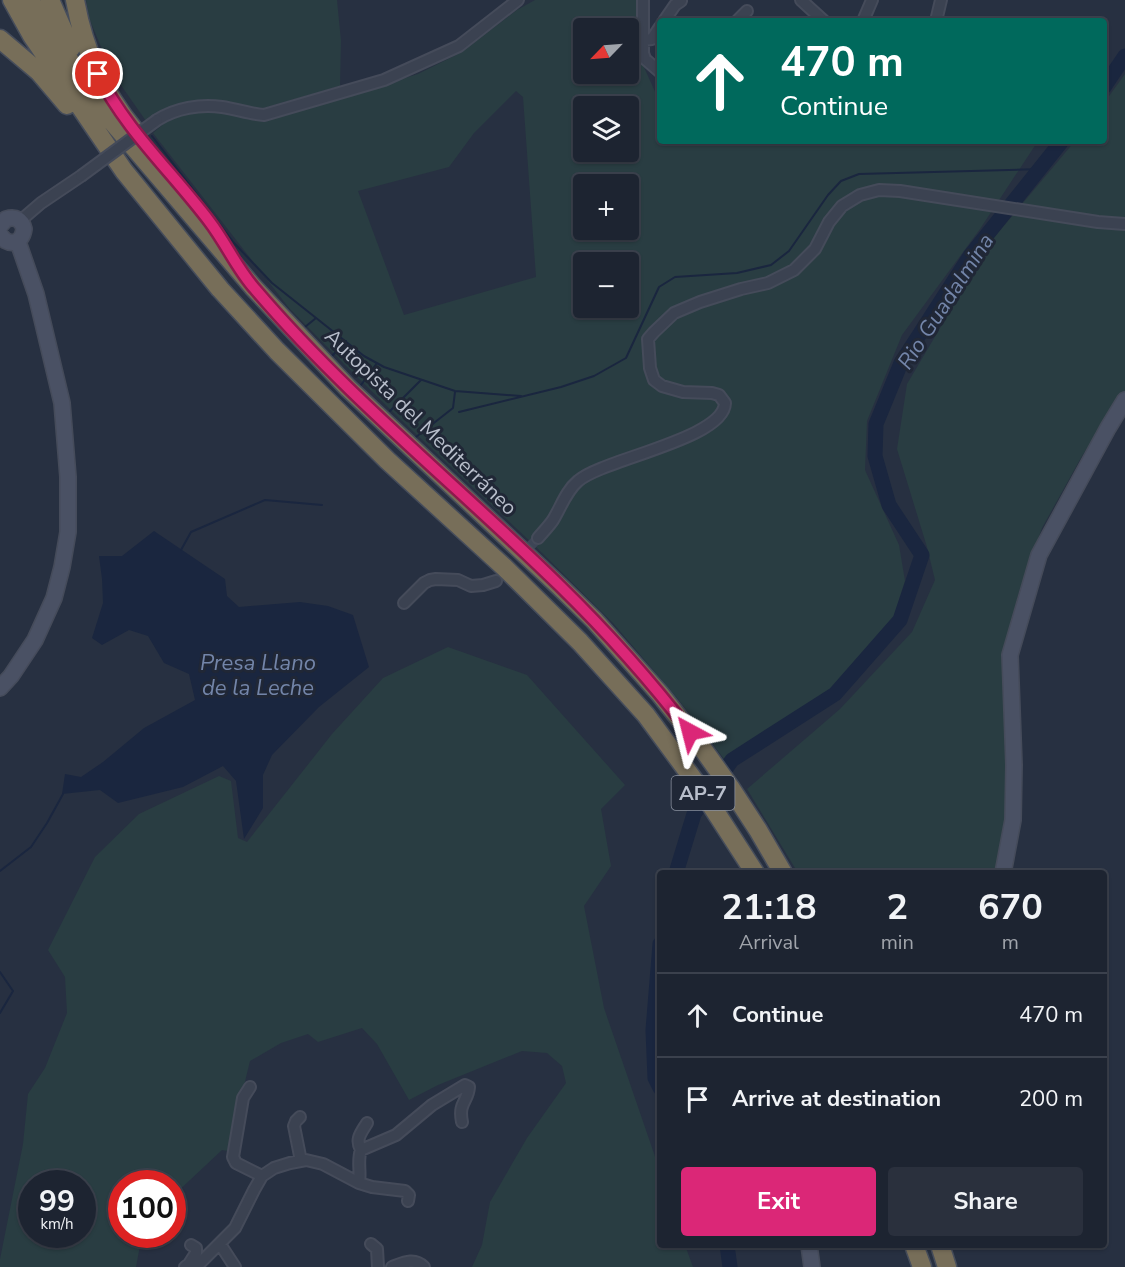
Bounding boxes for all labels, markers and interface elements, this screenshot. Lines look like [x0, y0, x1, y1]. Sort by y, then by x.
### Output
north arrow [573, 18, 639, 84]
map controls [573, 18, 639, 318]
text: 470 m [780, 34, 904, 91]
icon: ahead [681, 42, 759, 120]
pin [72, 48, 123, 99]
icon: arrive [81, 57, 114, 90]
text: Continue [780, 88, 888, 125]
button: layers [573, 96, 639, 162]
button: + [573, 174, 639, 240]
water label: Rio Guadalmina [891, 228, 1001, 375]
button: − [573, 252, 639, 318]
street label: Autopista del Mediterráneo [319, 322, 523, 522]
water label: Presa Llano de la Leche [200, 648, 316, 703]
position arrow [658, 700, 722, 764]
road number: AP-7 [672, 776, 734, 810]
text: 21:18 [721, 883, 817, 932]
text: 2 [886, 883, 908, 932]
text: 670 [978, 883, 1043, 932]
text: Arrival [739, 929, 799, 956]
text: min [881, 929, 914, 956]
text: m [1002, 929, 1019, 956]
icon: ahead [681, 999, 714, 1032]
text: Continue [732, 1000, 823, 1030]
text: 470 m [1019, 1000, 1083, 1030]
icon: arrive [681, 1083, 714, 1116]
text: Arrive at destination [732, 1084, 941, 1114]
text: 200 m [1019, 1084, 1083, 1114]
button: Exit [681, 1167, 876, 1236]
button: Share [888, 1167, 1083, 1236]
speed limit sign: 100 [108, 1170, 186, 1248]
text: 99 [39, 1181, 75, 1222]
text: km/h [40, 1214, 74, 1234]

